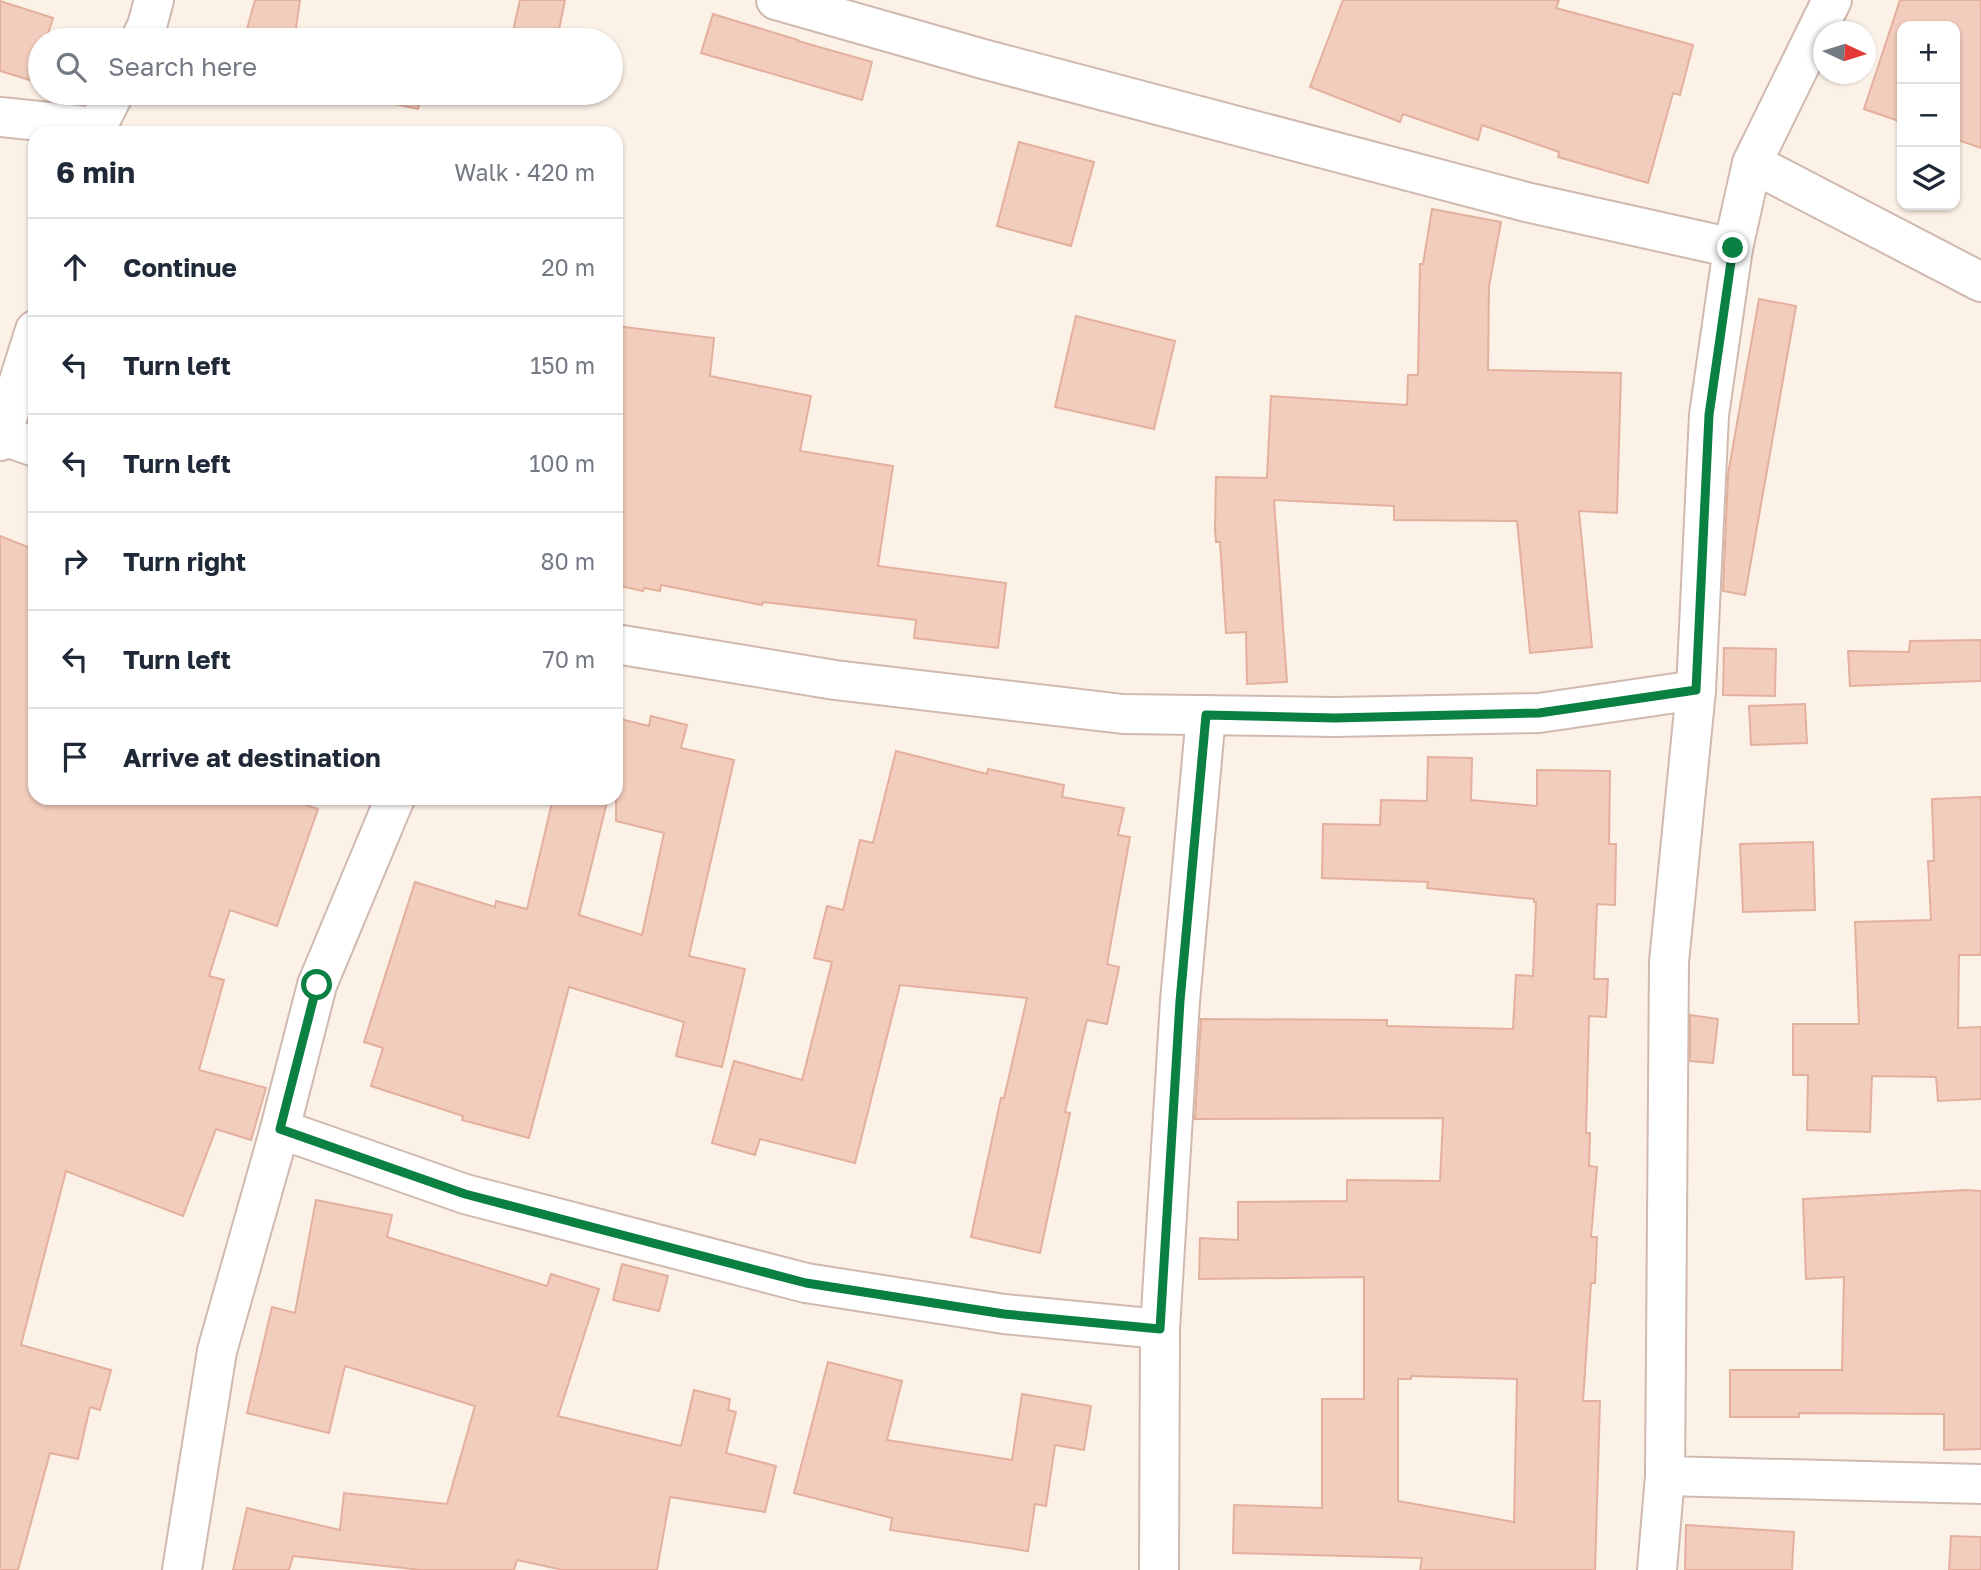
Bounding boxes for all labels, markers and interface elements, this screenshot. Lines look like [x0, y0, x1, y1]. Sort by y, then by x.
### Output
north arrow [1813, 21, 1876, 84]
map controls [1897, 21, 1960, 210]
button: + [1897, 21, 1960, 84]
search box [28, 28, 623, 105]
icon: search [52, 48, 90, 86]
text: Search here [108, 51, 257, 82]
button: − [1897, 84, 1960, 147]
button: layers [1897, 147, 1960, 210]
text: 6 min [56, 154, 135, 190]
text: Walk · 420 m [454, 158, 595, 186]
route end [1717, 232, 1748, 263]
icon: ahead [56, 248, 94, 286]
text: Continue [123, 252, 237, 283]
text: 20 m [541, 253, 595, 281]
icon: left [56, 346, 94, 384]
text: Turn left [123, 350, 231, 381]
text: 150 m [530, 351, 595, 379]
icon: left [56, 444, 94, 482]
text: Turn left [123, 448, 231, 479]
text: 100 m [529, 449, 595, 477]
icon: right [56, 542, 94, 580]
text: Turn right [123, 546, 246, 577]
text: 80 m [541, 547, 595, 575]
icon: left [56, 640, 94, 678]
text: Turn left [123, 644, 231, 675]
text: 70 m [542, 645, 595, 673]
icon: arrive [56, 738, 94, 776]
text: Arrive at destination [123, 742, 381, 773]
route start [301, 969, 332, 1000]

